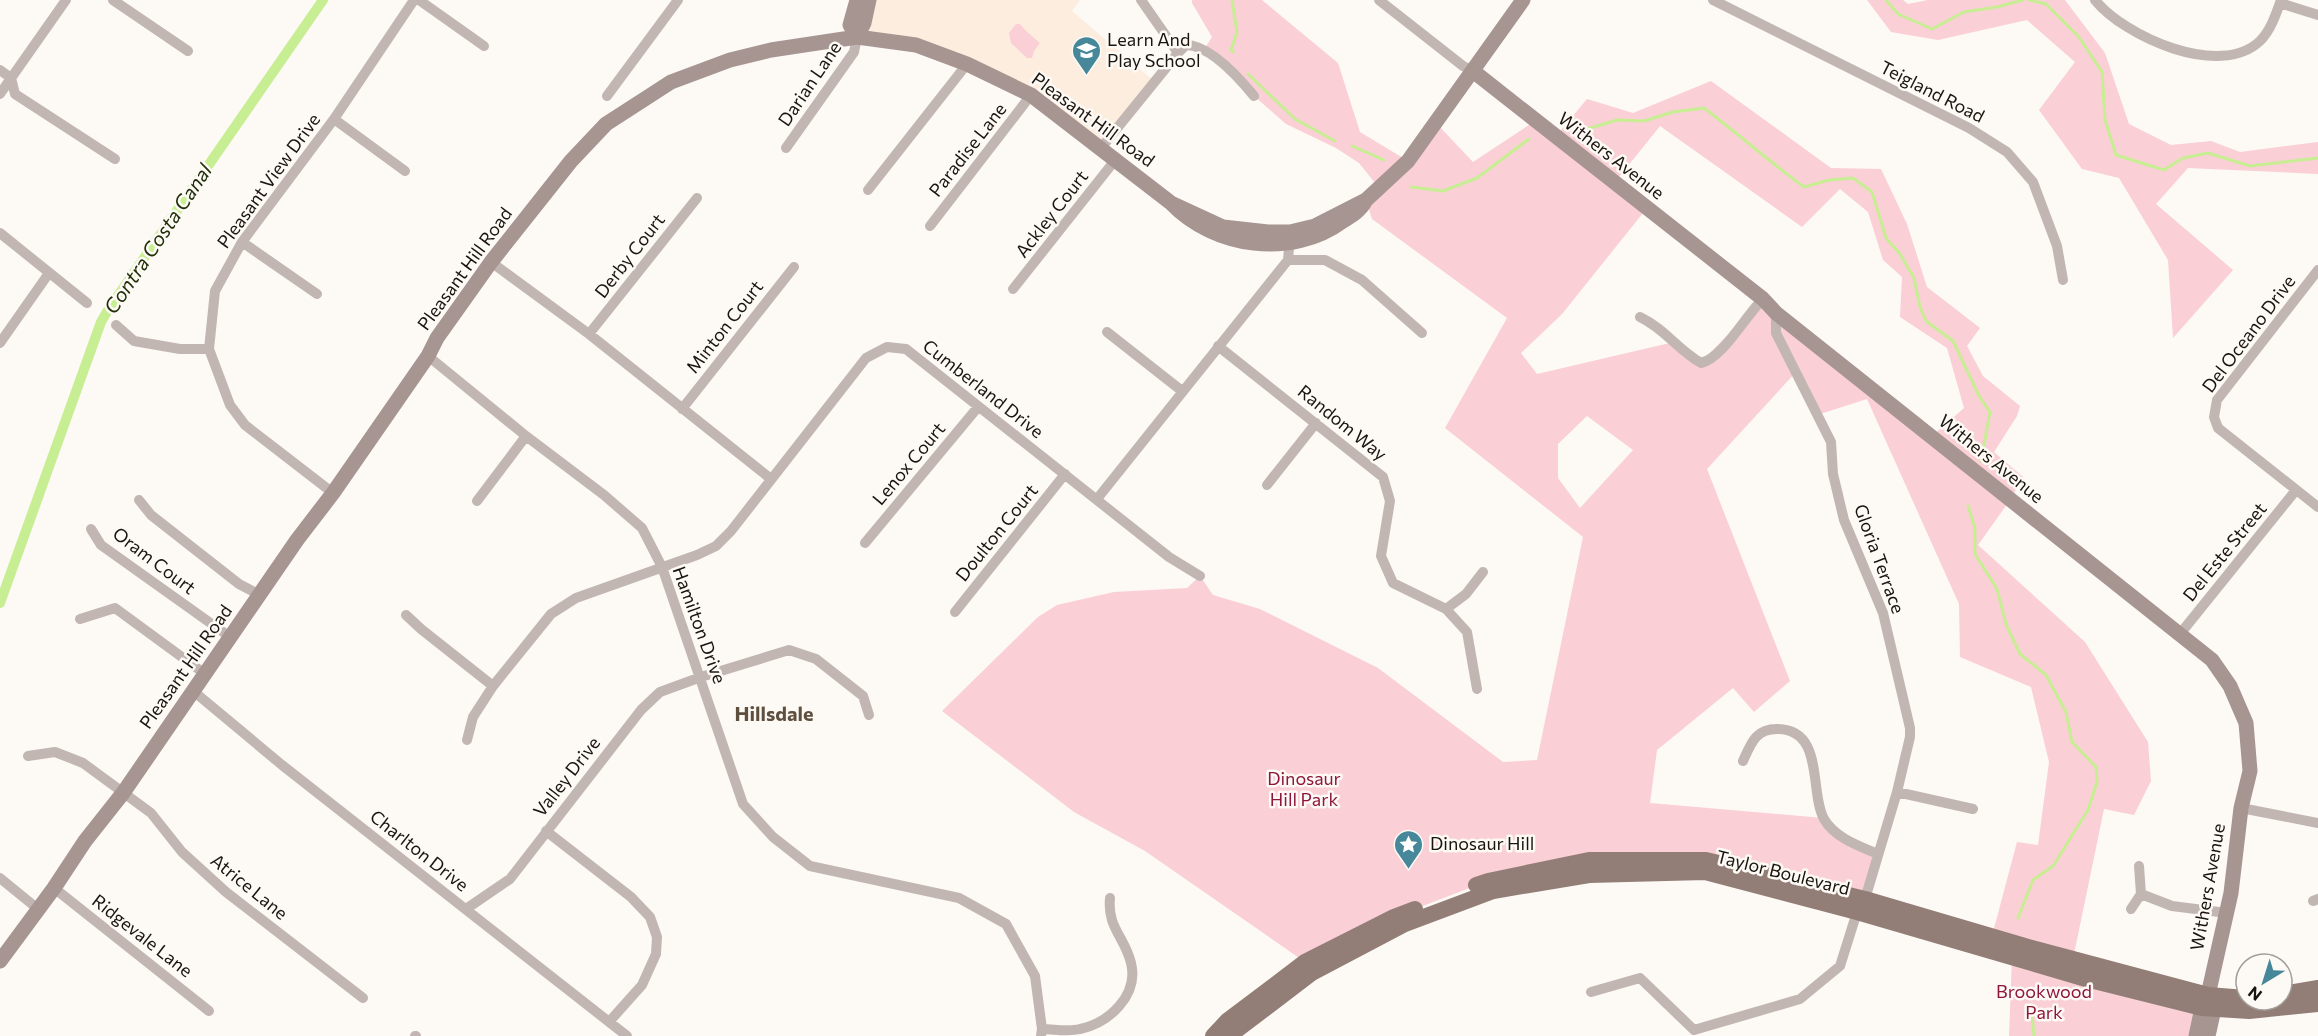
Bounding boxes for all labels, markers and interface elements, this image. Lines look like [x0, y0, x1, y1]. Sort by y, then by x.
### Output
place label: Learn And Play School [1107, 28, 1201, 71]
school or university icon: Learn And Play School [1070, 34, 1102, 76]
street label: Darian Lane [773, 37, 845, 130]
street label: Teigland Road [1877, 55, 1988, 127]
street label: Pleasant Hill Road [1028, 67, 1159, 171]
street label: Paradise Lane [924, 98, 1011, 201]
street label: Withers Avenue [1554, 107, 1669, 203]
street label: Pleasant View Drive [212, 109, 324, 252]
water label: Contra Costa Canal [98, 158, 217, 318]
street label: Ackley Court [1010, 165, 1092, 262]
street label: Pleasant Hill Road [412, 203, 516, 334]
street label: Derby Court [590, 209, 669, 302]
street label: Del Oceano Drive [2197, 270, 2300, 396]
street label: Minton Court [681, 276, 767, 377]
street label: Cumberland Drive [919, 334, 1048, 442]
street label: Random Way [1294, 380, 1392, 465]
street label: Withers Avenue [1935, 409, 2049, 507]
street label: Lenox Court [867, 418, 949, 509]
street label: Doulton Court [951, 480, 1042, 585]
street label: Del Este Street [2178, 498, 2271, 605]
street label: Gloria Terrace [1850, 501, 1910, 616]
street label: Oram Court [109, 522, 200, 598]
street label: Hamilton Drive [669, 563, 731, 686]
street label: Pleasant Hill Road [134, 600, 236, 733]
district label: Hillsdale [734, 701, 814, 725]
street label: Valley Drive [528, 732, 604, 821]
park label: Dinosaur Hill Park [1267, 767, 1341, 810]
street label: Charlton Drive [366, 805, 473, 896]
street label: Withers Avenue [2185, 822, 2229, 952]
place icon: Dinosaur Hill [1393, 828, 1425, 870]
place label: Dinosaur Hill [1430, 832, 1534, 854]
street label: Taylor Boulevard [1714, 845, 1852, 899]
street label: Atrice Lane [207, 849, 292, 924]
street label: Ridgevale Lane [88, 889, 197, 981]
north arrow [2234, 952, 2294, 1012]
park label: Brookwood Park [1996, 980, 2092, 1023]
text: N [2244, 983, 2265, 1005]

